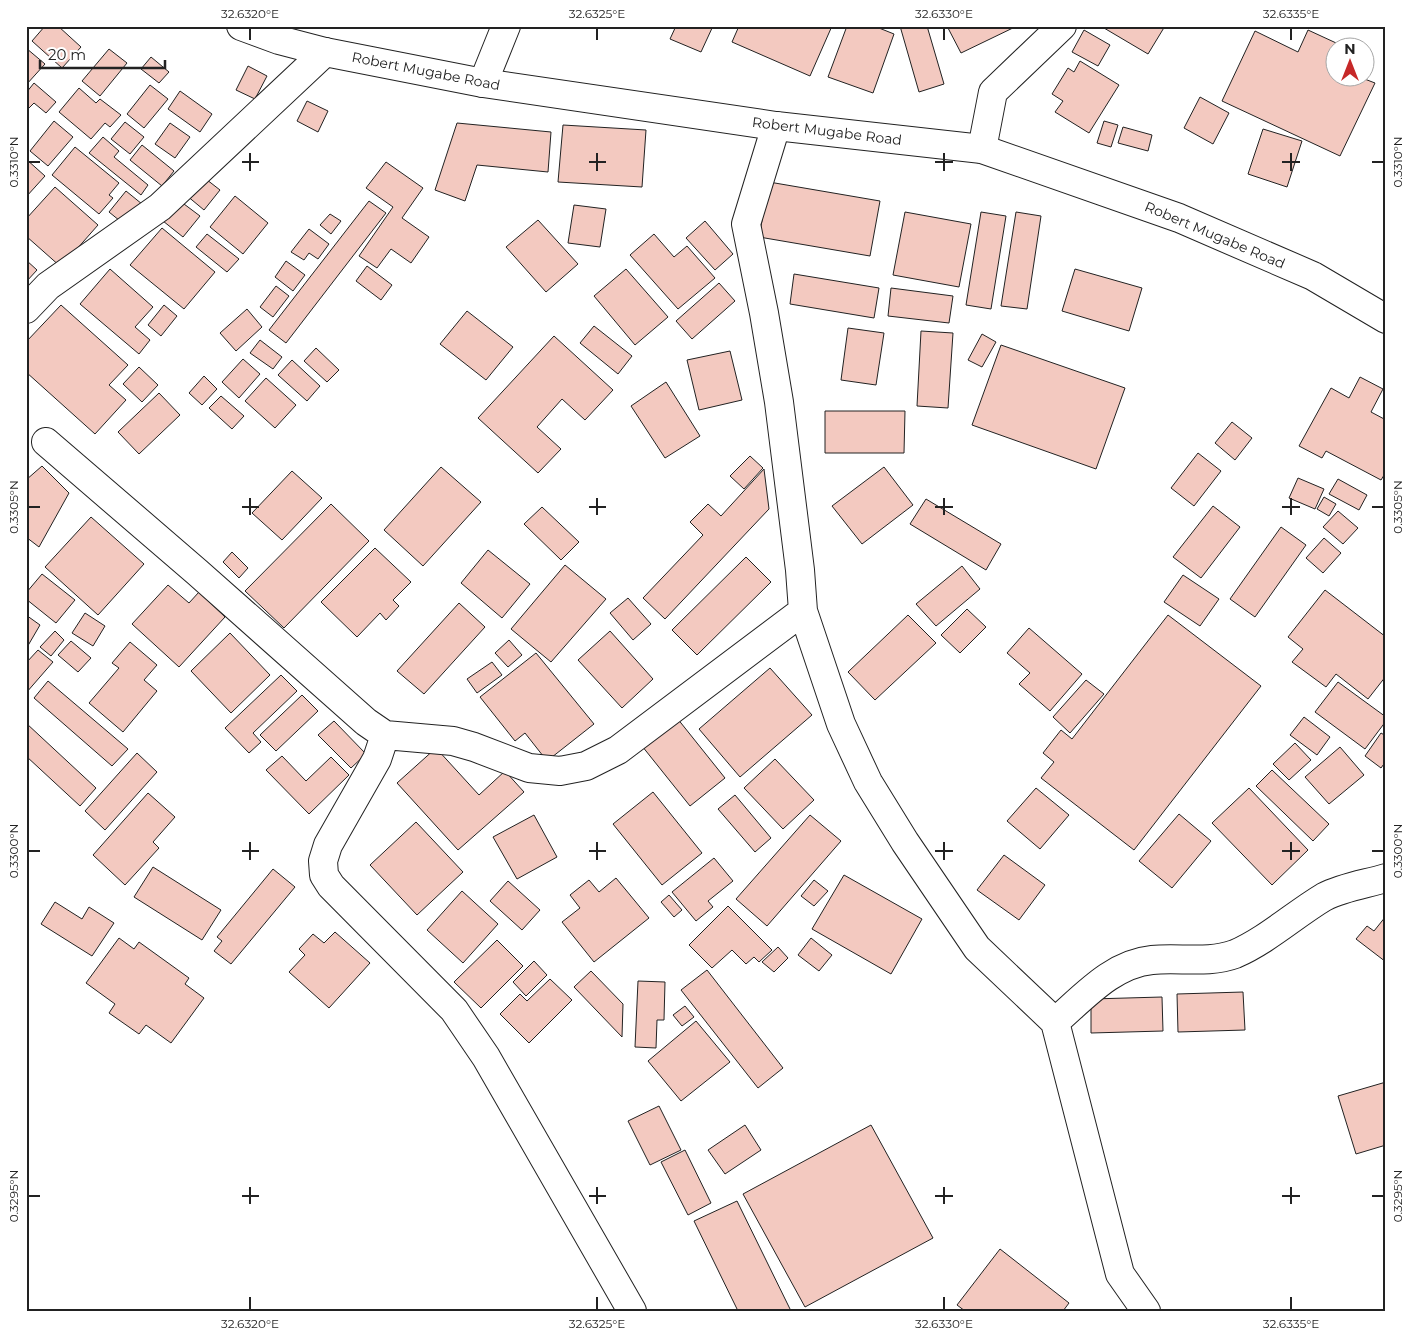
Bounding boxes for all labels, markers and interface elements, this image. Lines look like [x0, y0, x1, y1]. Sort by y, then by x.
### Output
text: 32.6320°E [221, 6, 279, 21]
text: 32.6325°E [569, 6, 625, 21]
text: 32.6330°E [915, 6, 973, 21]
text: 32.6335°E [1263, 6, 1319, 21]
scale bar [40, 38, 165, 70]
north arrow [1324, 38, 1374, 88]
text: N [1344, 40, 1356, 58]
text: 20 m [48, 45, 86, 64]
street label: Robert Mugabe Road [350, 48, 502, 94]
street label: Robert Mugabe Road [751, 113, 903, 149]
text: 0.3310°N [6, 136, 21, 188]
text: 0.3310°N [1390, 136, 1405, 188]
street label: Robert Mugabe Road [1142, 197, 1288, 273]
text: 0.3305°N [6, 480, 21, 534]
text: 0.3305°N [1390, 480, 1405, 534]
text: 0.3300°N [6, 824, 21, 878]
text: 0.3300°N [1390, 824, 1405, 878]
text: 0.3295°N [6, 1170, 21, 1222]
text: 0.3295°N [1390, 1170, 1405, 1222]
text: 32.6320°E [221, 1316, 279, 1331]
text: 32.6325°E [569, 1316, 625, 1331]
text: 32.6330°E [915, 1316, 973, 1331]
text: 32.6335°E [1263, 1316, 1319, 1331]

